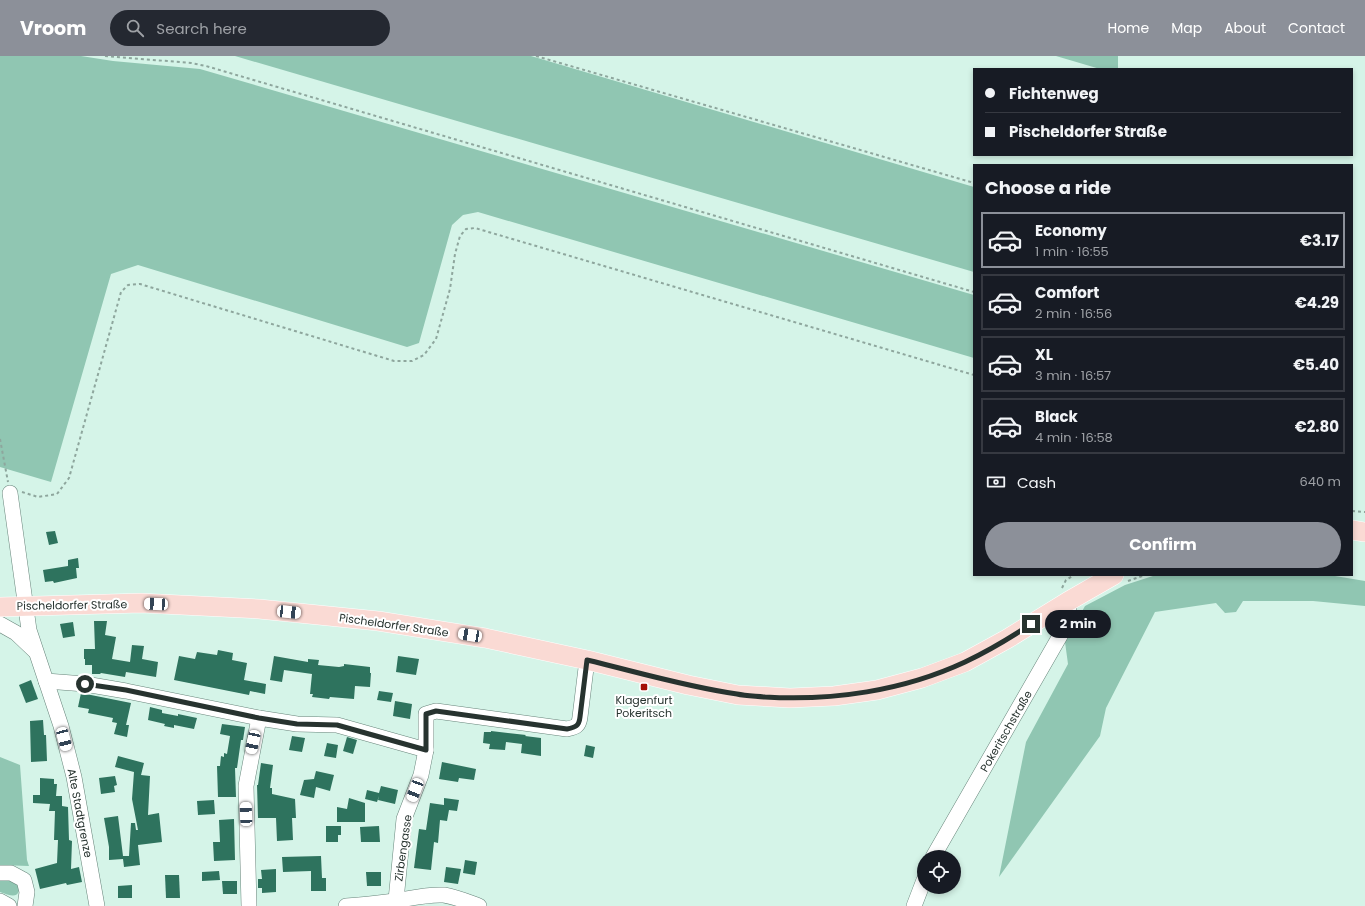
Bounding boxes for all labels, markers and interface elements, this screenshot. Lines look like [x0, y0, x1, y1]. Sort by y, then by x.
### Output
search box [110, 10, 390, 46]
text: Vroom [20, 15, 86, 42]
icon: search [124, 17, 146, 39]
text: Search here [156, 18, 247, 39]
text: Home [1107, 18, 1149, 38]
text: Map [1171, 18, 1202, 38]
text: About [1224, 18, 1266, 38]
text: Contact [1288, 18, 1345, 38]
text: Fichtenweg [1009, 83, 1099, 104]
text: Pischeldorfer Straße [1009, 121, 1167, 142]
text: Choose a ride [985, 175, 1111, 200]
text: Economy [1035, 220, 1107, 241]
icon: car [987, 222, 1023, 258]
text: €3.17 [1300, 230, 1339, 251]
text: 1 min · 16:55 [1035, 242, 1109, 261]
text: Comfort [1035, 282, 1099, 303]
icon: car [987, 284, 1023, 320]
text: €4.29 [1295, 292, 1339, 313]
text: 2 min · 16:56 [1035, 304, 1112, 323]
text: XL [1035, 344, 1053, 365]
icon: car [987, 346, 1023, 382]
text: €5.40 [1293, 354, 1339, 375]
text: 3 min · 16:57 [1035, 366, 1111, 385]
text: Black [1035, 406, 1078, 427]
icon: car [987, 408, 1023, 444]
text: €2.80 [1295, 416, 1339, 437]
text: 4 min · 16:58 [1035, 428, 1113, 447]
icon: cash [985, 471, 1007, 493]
text: Cash [1017, 472, 1056, 493]
text: 640 m [1300, 472, 1341, 491]
button: Confirm [985, 522, 1341, 568]
street label: Pischeldorfer Straße [17, 596, 128, 614]
car [144, 597, 168, 611]
car [276, 605, 302, 619]
street label: Pischeldorfer Straße [338, 609, 450, 641]
callout: 2 min [1045, 610, 1111, 638]
text: 2 min [1060, 614, 1096, 633]
route end [1022, 615, 1040, 633]
car [457, 627, 483, 643]
route start [76, 675, 94, 693]
marker: Klagenfurt Pokeritsch [639, 682, 649, 692]
street label: Pokeritschstraße [976, 687, 1036, 775]
place label: Klagenfurt Pokeritsch [616, 692, 672, 721]
car [55, 726, 73, 752]
car [245, 729, 261, 755]
street label: Alte Stadtgrenze [64, 767, 97, 859]
car [405, 777, 425, 803]
car [240, 802, 252, 826]
street label: Zirbengasse [390, 813, 416, 882]
map controls [917, 850, 961, 894]
button: locate [917, 850, 961, 894]

